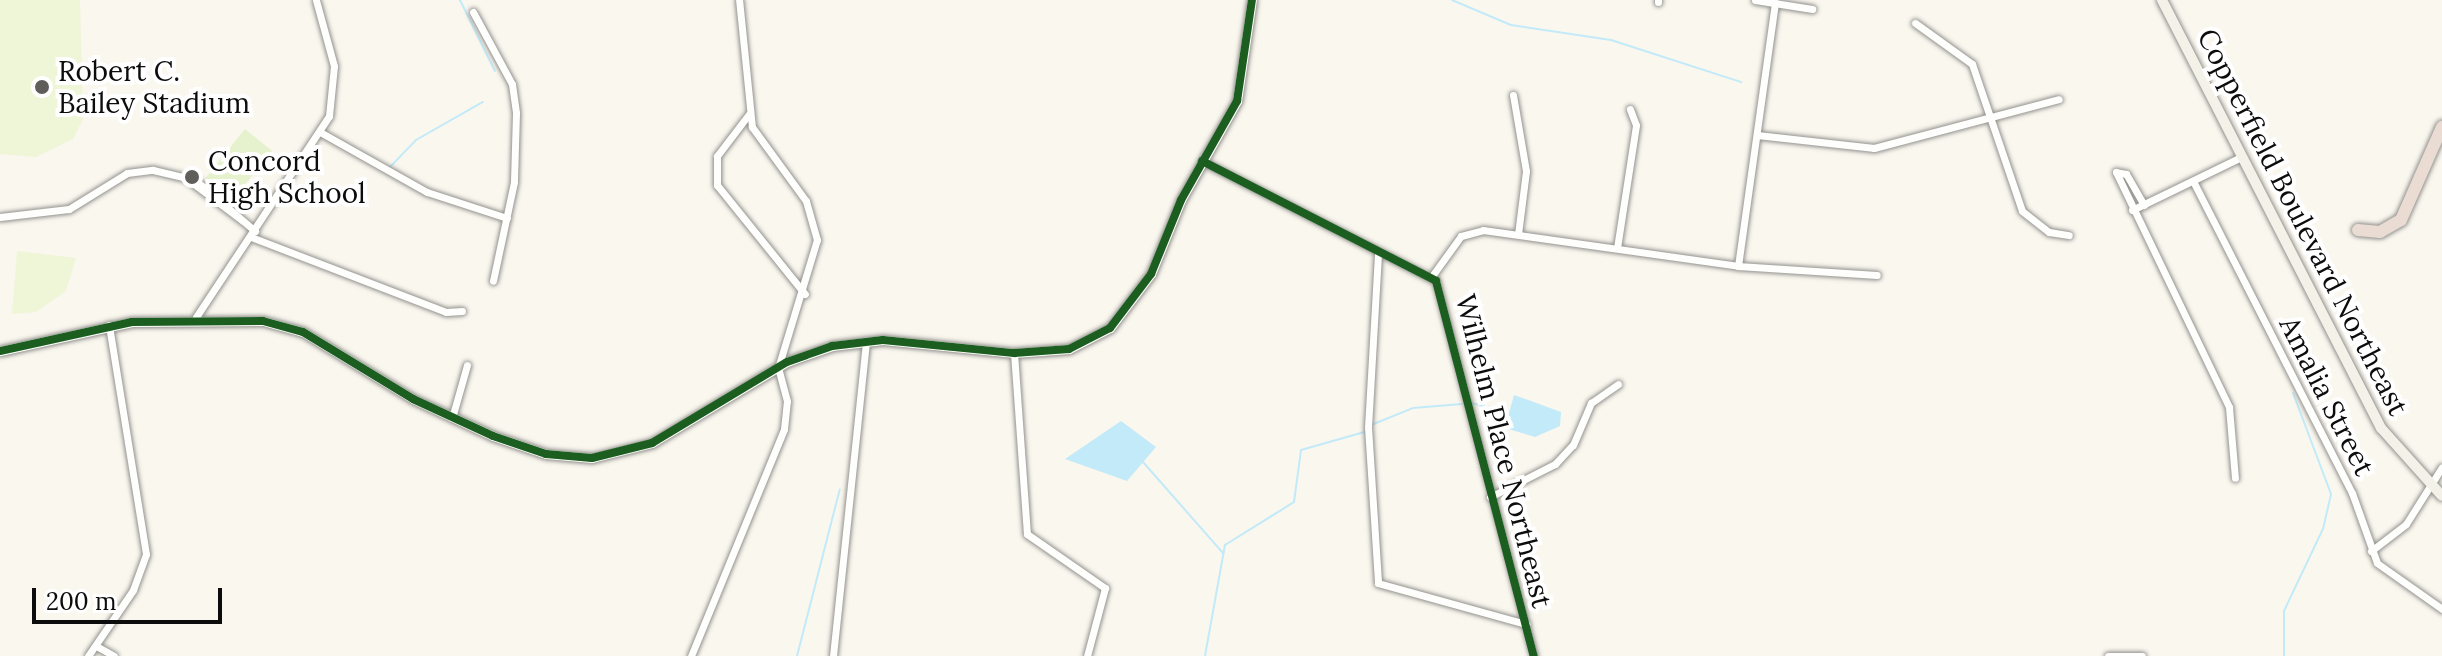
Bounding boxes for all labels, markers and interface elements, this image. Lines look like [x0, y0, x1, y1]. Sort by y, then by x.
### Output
street label: Copperfield Boulevard Northeast [2191, 23, 2415, 421]
place label: Robert C. Bailey Stadium [58, 54, 250, 120]
marker: Robert C. Bailey Stadium [33, 78, 51, 96]
place label: Concord High School [208, 144, 366, 210]
marker: Concord High School [183, 168, 201, 186]
street label: Wilhelm Place Northeast [1449, 291, 1559, 611]
street label: Amalia Street [2273, 311, 2381, 481]
scale bar [36, 572, 226, 622]
text: 200 m [46, 586, 116, 617]

